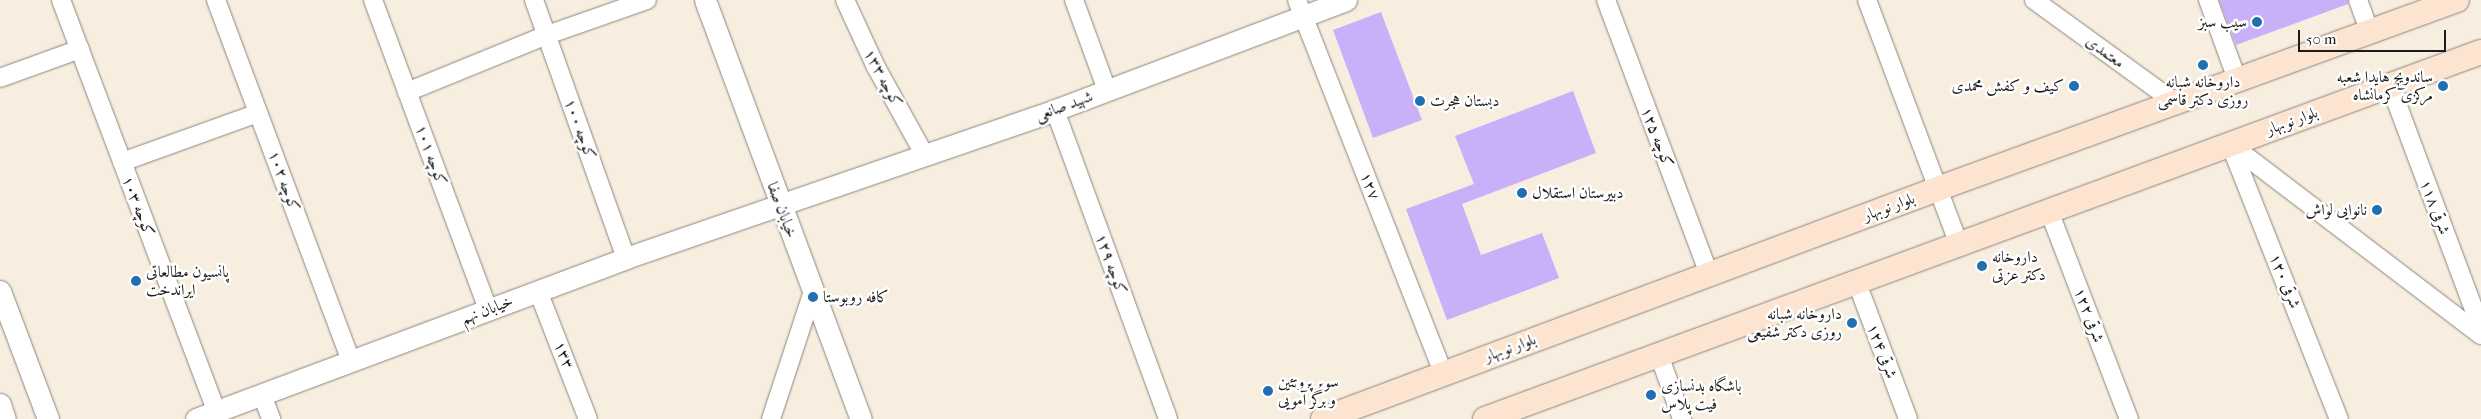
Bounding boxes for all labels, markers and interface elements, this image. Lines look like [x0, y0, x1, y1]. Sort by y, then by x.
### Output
place label: سیب سبز [2199, 12, 2247, 32]
marker: سیب سبز [2251, 16, 2263, 28]
scale bar [2301, 20, 2448, 52]
text: 50 m [2306, 30, 2336, 48]
street label: معتمدی [2082, 32, 2128, 72]
street label: کوچه ۱۳۳ [860, 46, 906, 110]
marker: داروخانه شبانه روزی دکتر قاسمی [2197, 59, 2209, 71]
place label: ساندویچ هایدا شعبه مرکزی کرمانشاه [2337, 67, 2433, 105]
place label: داروخانه شبانه روزی دکتر قاسمی [2158, 72, 2248, 110]
place label: کیف و کفش محمدی [1951, 76, 2064, 96]
marker: کیف و کفش محمدی [2068, 80, 2080, 92]
marker: ساندویچ هایدا شعبه مرکزی کرمانشاه [2437, 80, 2449, 92]
street label: شهید صانعی [1033, 87, 1095, 125]
place label: دبستان هجرت [1430, 91, 1499, 111]
marker: دبستان هجرت [1414, 95, 1426, 107]
street label: کوچه ۱۰۰ [560, 96, 600, 162]
street label: بلوار نوبهار [2263, 103, 2321, 139]
street label: کوچه ۱۲۵ [1637, 104, 1677, 170]
street label: کوچه ۱۰۱ [411, 122, 451, 188]
street label: کوچه ۱۰۲ [264, 148, 304, 214]
street label: ۱۲۷ [1356, 169, 1384, 203]
street label: کوچه ۱۰۳ [118, 173, 158, 239]
street label: ۱۱۸ شرقی [2416, 177, 2454, 237]
street label: خیابان صفا [763, 179, 801, 241]
place label: دبیرستان استقلال [1532, 183, 1623, 203]
marker: دبیرستان استقلال [1516, 187, 1528, 199]
street label: بلوار نوبهار [1860, 189, 1918, 225]
place label: نانوایی لواش [2305, 200, 2367, 220]
marker: نانوایی لواش [2371, 204, 2383, 216]
street label: کوچه ۱۲۹ [1091, 231, 1131, 297]
place label: داروخانه دکتر عزتی [1992, 247, 2046, 285]
street label: ۱۲۰ شرقی [2265, 251, 2305, 311]
marker: داروخانه دکتر عزتی [1976, 260, 1988, 272]
place label: پانسیون مطالعاتی ایراندخت [146, 262, 229, 300]
marker: پانسیون مطالعاتی ایراندخت [130, 275, 142, 287]
street label: ۱۲۲ شرقی [2070, 285, 2108, 345]
place label: کافه روبوستا [823, 287, 889, 307]
street label: خیابان نهم [458, 291, 516, 329]
marker: کافه روبوستا [807, 291, 819, 303]
place label: داروخانه شبانه روزی دکتر شفیعی [1747, 304, 1842, 342]
marker: داروخانه شبانه روزی دکتر شفیعی [1846, 317, 1858, 329]
street label: ۱۲۴ شرقی [1863, 321, 1901, 381]
street label: بلوار نوبهار [1481, 330, 1539, 366]
street label: ۱۳۳ [550, 338, 578, 372]
place label: سوپر پروتئین و برگر آمویی [1278, 372, 1339, 410]
place label: باشگاه بدنسازی فیت پلاس [1661, 376, 1742, 414]
marker: سوپر پروتئین و برگر آمویی [1262, 385, 1274, 397]
marker: باشگاه بدنسازی فیت پلاس [1645, 389, 1657, 401]

